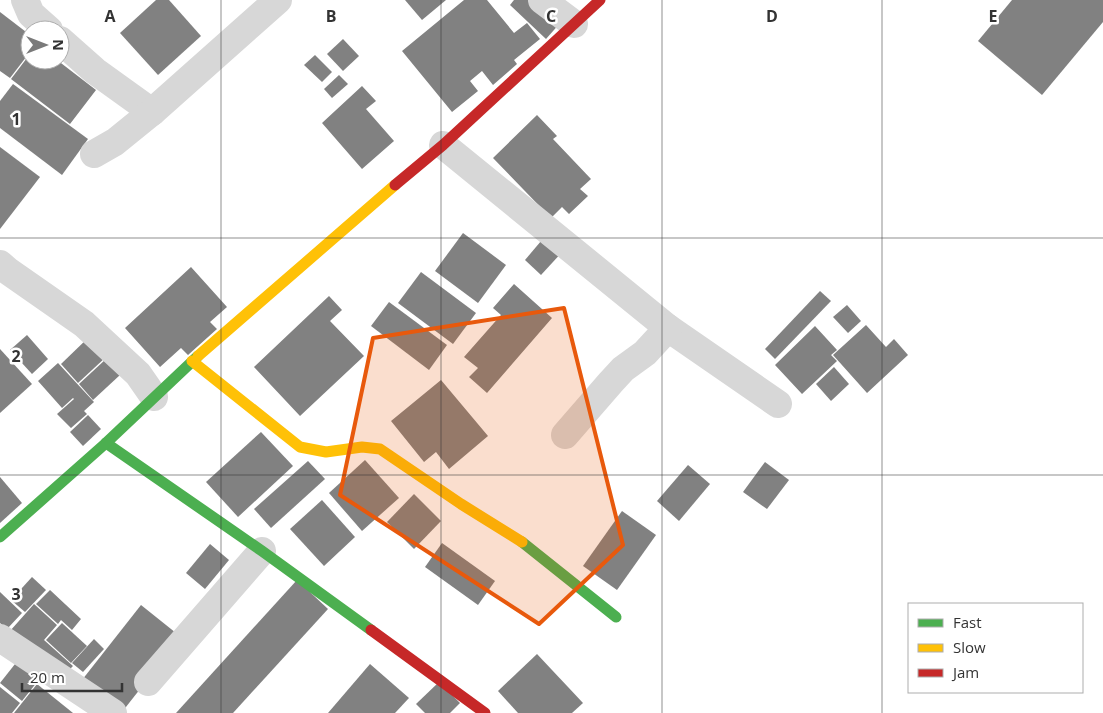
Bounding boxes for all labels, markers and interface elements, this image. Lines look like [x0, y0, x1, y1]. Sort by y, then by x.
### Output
text: A [104, 5, 116, 27]
text: B [326, 5, 336, 27]
text: C [546, 5, 556, 27]
text: D [766, 5, 778, 27]
text: E [989, 5, 998, 27]
north arrow [20, 20, 70, 70]
text: N [49, 39, 68, 51]
text: 1 [11, 108, 21, 130]
text: 2 [11, 345, 21, 367]
text: 3 [11, 583, 21, 605]
legend [908, 603, 1083, 693]
text: Fast [953, 612, 982, 632]
text: Slow [953, 637, 986, 657]
scale bar [22, 660, 122, 692]
text: Jam [951, 662, 979, 682]
text: 20 m [30, 667, 65, 687]

